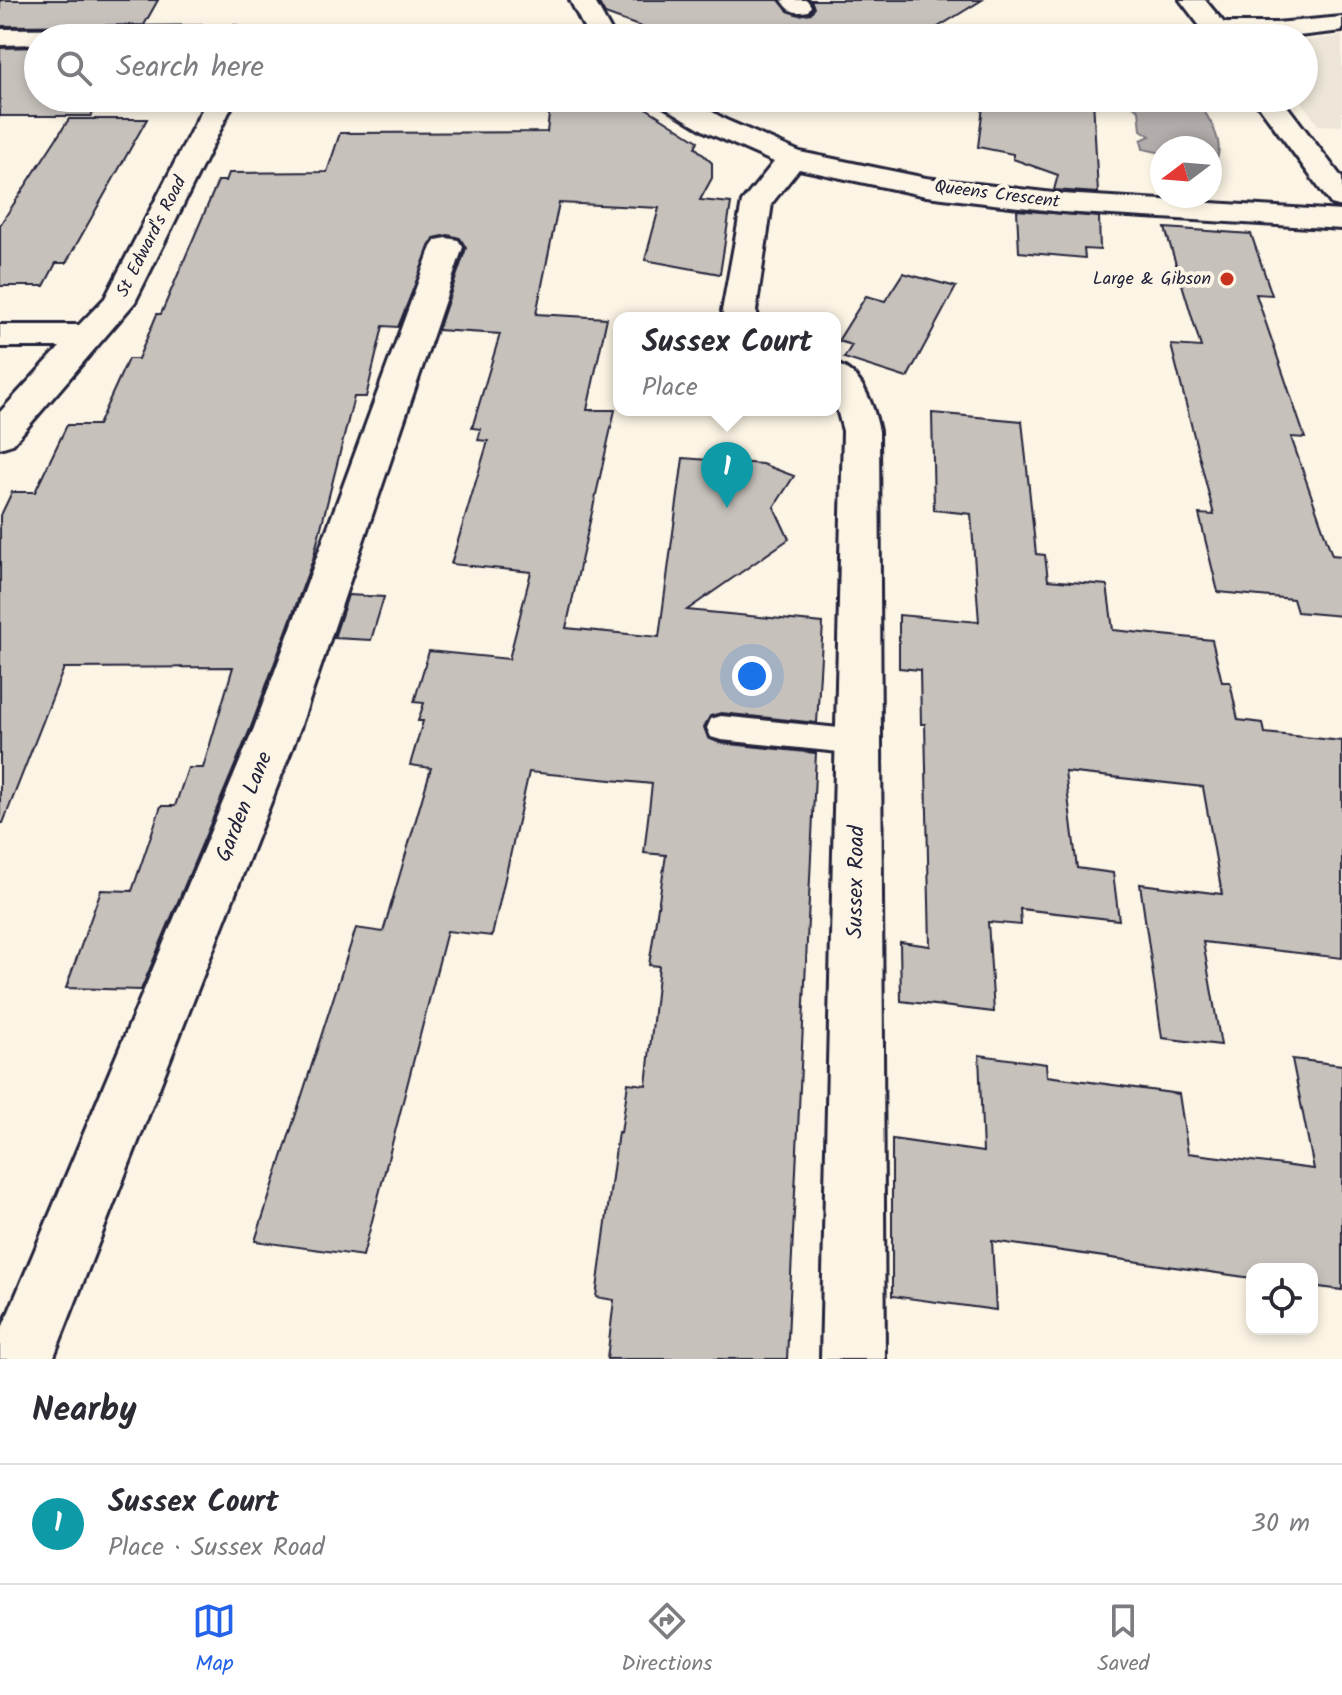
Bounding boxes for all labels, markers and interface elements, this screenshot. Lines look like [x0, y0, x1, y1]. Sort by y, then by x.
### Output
search box [24, 24, 1318, 112]
text: Search here [116, 44, 264, 92]
icon: search [52, 46, 96, 90]
north arrow [1150, 136, 1222, 208]
street label: St Edward's Road [109, 171, 195, 303]
street label: Queens Crescent [933, 173, 1062, 217]
place label: Large & Gibson [1093, 265, 1211, 294]
marker: Large & Gibson [1218, 270, 1236, 288]
popup [613, 312, 841, 416]
text: Sussex Court [642, 319, 812, 367]
text: Place [642, 367, 698, 409]
pin: 1 [701, 442, 753, 508]
your location [732, 656, 772, 696]
street label: Garden Lane [207, 746, 283, 868]
street label: Sussex Road [839, 824, 876, 939]
map controls [1246, 1263, 1318, 1335]
button: locate [1246, 1263, 1318, 1335]
text: Nearby [32, 1384, 137, 1438]
text: Sussex Court [108, 1479, 279, 1527]
text: 1 [54, 1503, 62, 1545]
text: 30 m [1251, 1503, 1310, 1545]
text: Place · Sussex Road [108, 1527, 325, 1569]
tab: Map [192, 1599, 236, 1682]
tab: Directions [621, 1599, 713, 1682]
tab: Saved [1097, 1599, 1150, 1682]

